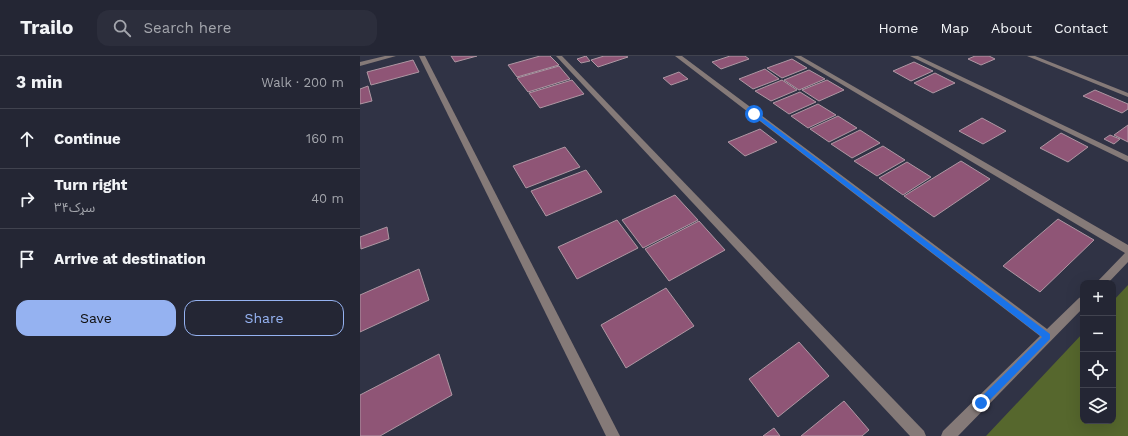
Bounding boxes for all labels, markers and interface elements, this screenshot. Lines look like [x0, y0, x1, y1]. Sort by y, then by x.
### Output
search box [97, 10, 377, 46]
text: Trailo [20, 16, 73, 39]
icon: search [111, 17, 133, 39]
text: Search here [143, 19, 231, 37]
text: Home [878, 20, 918, 36]
text: Map [940, 20, 969, 36]
text: About [991, 20, 1032, 36]
text: Contact [1054, 20, 1108, 36]
text: 3 min [16, 72, 62, 92]
text: Walk · 200 m [261, 75, 344, 90]
route start [745, 105, 763, 123]
icon: ahead [16, 128, 38, 150]
text: Continue [54, 130, 121, 148]
text: 160 m [306, 131, 344, 146]
text: Turn right [54, 176, 127, 194]
icon: right [16, 188, 38, 210]
text: 40 m [311, 191, 344, 206]
text: ۳۴سړک [54, 200, 95, 215]
icon: arrive [16, 248, 38, 270]
text: Arrive at destination [54, 250, 206, 268]
map controls [1080, 280, 1116, 424]
button: + [1080, 280, 1116, 316]
button: Save [16, 300, 176, 336]
button: Share [184, 300, 344, 336]
button: − [1080, 316, 1116, 352]
button: locate [1080, 352, 1116, 388]
button: layers [1080, 388, 1116, 424]
route end [972, 394, 990, 412]

